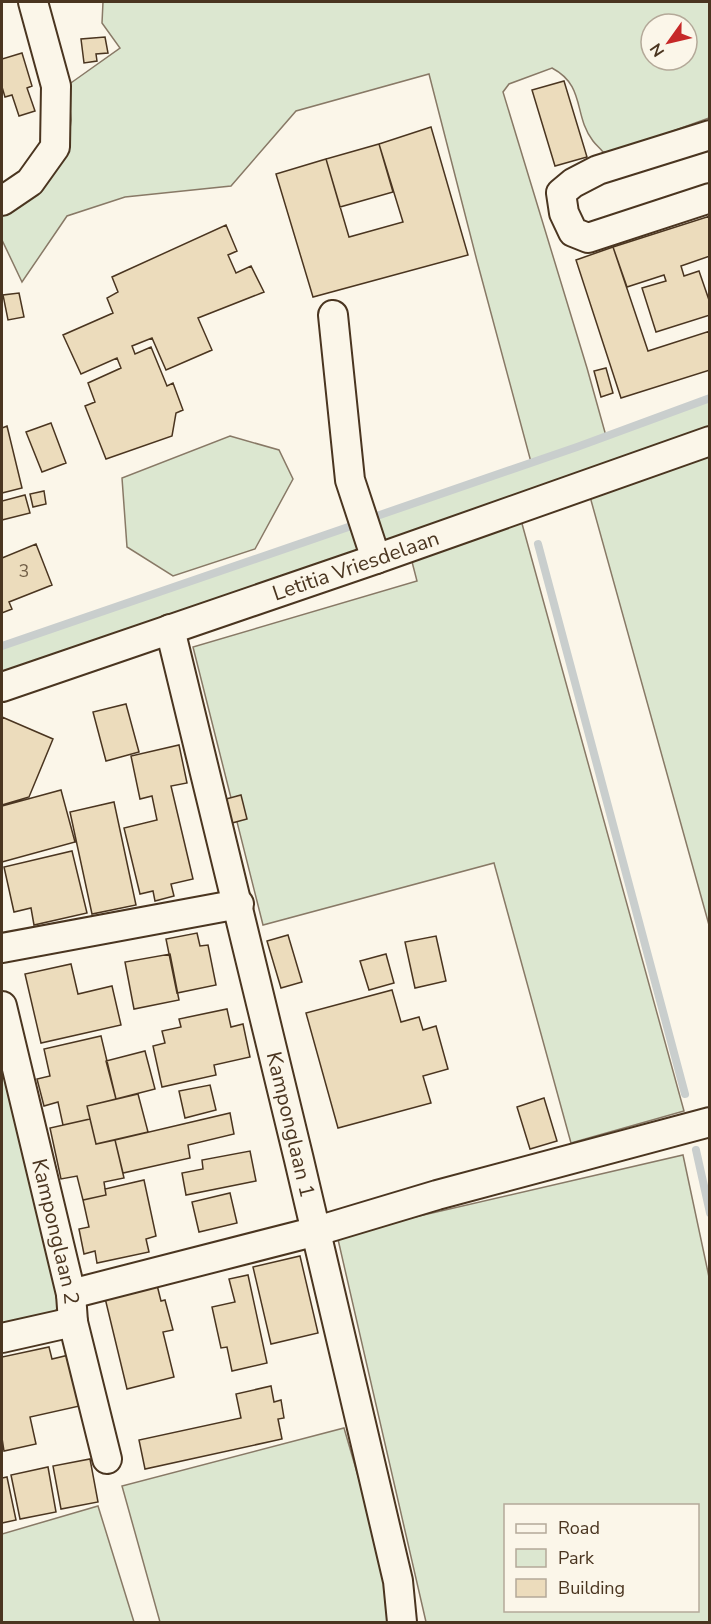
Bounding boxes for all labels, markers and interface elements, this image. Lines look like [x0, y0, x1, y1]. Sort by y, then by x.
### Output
north arrow [639, 12, 699, 72]
text: N [645, 39, 670, 61]
street label: Letitia Vriesdelaan [269, 524, 443, 607]
house number: 3 [19, 559, 29, 583]
street label: Kamponglaan 1 [260, 1049, 321, 1200]
street label: Kamponglaan 2 [25, 1156, 86, 1305]
legend [504, 1504, 699, 1612]
text: Road [558, 1516, 600, 1540]
text: Park [558, 1546, 595, 1570]
text: Building [558, 1576, 625, 1600]

